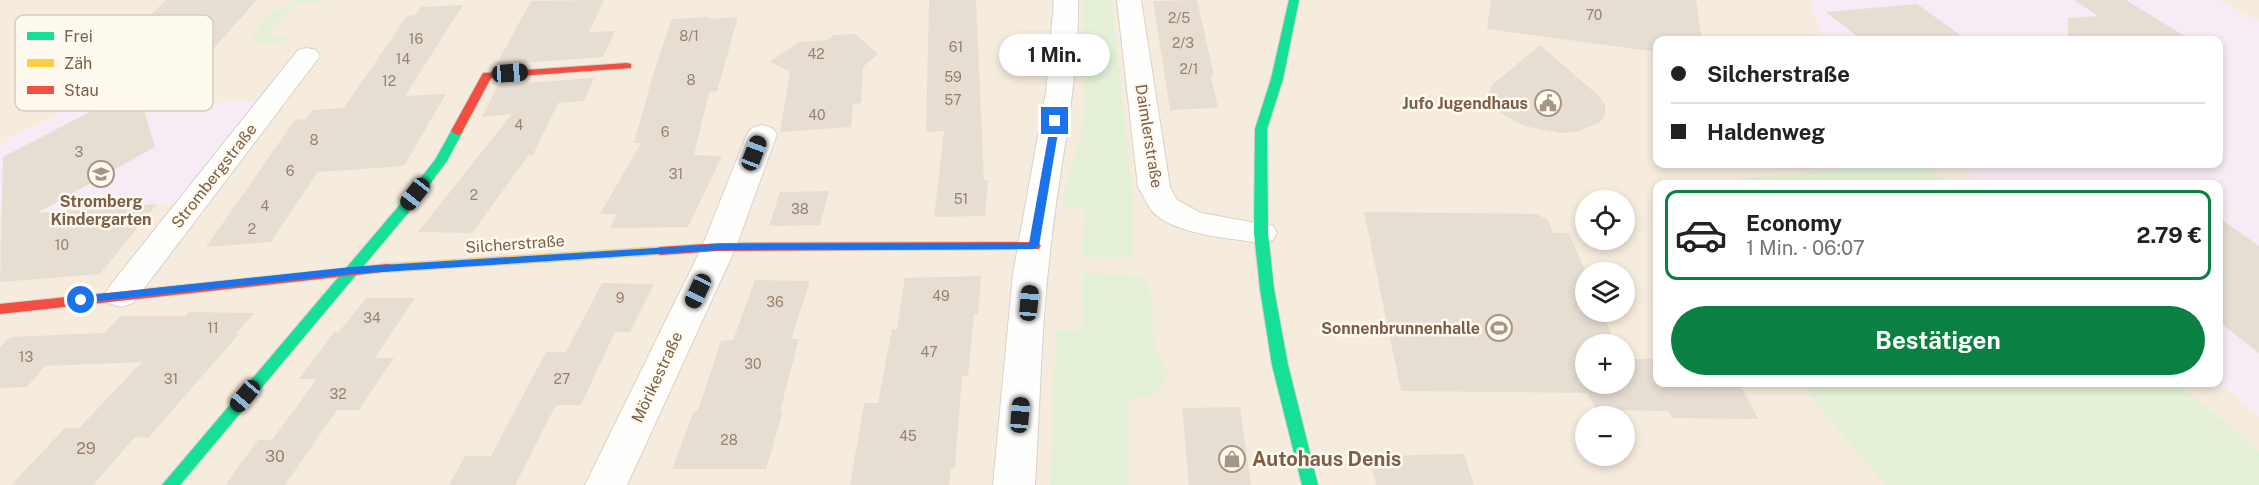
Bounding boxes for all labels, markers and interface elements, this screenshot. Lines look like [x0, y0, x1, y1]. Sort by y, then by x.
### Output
house number: 70 [1586, 7, 1602, 23]
house number: 2/5 [1168, 10, 1190, 26]
legend [15, 15, 213, 111]
text: Frei [64, 27, 93, 46]
house number: 8/1 [679, 28, 699, 44]
house number: 16 [409, 31, 423, 47]
callout: 1 Min. [1000, 34, 1110, 76]
house number: 2/3 [1172, 35, 1194, 51]
house number: 61 [949, 39, 963, 55]
text: 1 Min. [1027, 43, 1082, 67]
house number: 42 [807, 46, 825, 62]
house number: 14 [396, 51, 410, 67]
text: Zäh [64, 54, 92, 73]
house number: 2/1 [1180, 61, 1198, 77]
text: Silcherstraße [1707, 61, 1850, 87]
car [491, 63, 529, 83]
house number: 59 [944, 69, 962, 85]
house number: 8 [686, 72, 696, 88]
house number: 12 [382, 73, 396, 89]
text: Stau [64, 81, 99, 100]
street label: Daimlerstraße [1131, 83, 1167, 189]
public building icon: Jufo Jugendhaus [1533, 88, 1563, 118]
house number: 57 [944, 92, 962, 108]
place label: Jufo Jugendhaus [1402, 94, 1528, 113]
house number: 40 [808, 107, 826, 123]
route end [1041, 107, 1068, 134]
house number: 4 [515, 117, 524, 133]
text: Haldenweg [1707, 119, 1825, 145]
street label: Strombergstraße [167, 120, 261, 232]
house number: 6 [661, 124, 670, 140]
house number: 8 [309, 132, 319, 148]
car [739, 133, 769, 173]
house number: 3 [75, 144, 84, 160]
school or university icon: Stromberg Kindergarten [86, 159, 116, 189]
house number: 6 [286, 163, 295, 179]
house number: 31 [669, 166, 683, 182]
car [397, 174, 433, 214]
house number: 2 [470, 187, 478, 203]
map controls [1575, 190, 1635, 466]
button: locate [1575, 190, 1635, 250]
house number: 51 [954, 191, 968, 207]
place label: Stromberg Kindergarten [50, 192, 152, 229]
house number: 4 [261, 198, 270, 214]
house number: 38 [791, 201, 809, 217]
icon: car [1674, 208, 1728, 262]
text: Economy [1746, 210, 1842, 236]
house number: 2 [248, 221, 256, 237]
text: 2.79 € [2137, 222, 2202, 248]
street label: Silcherstraße [465, 231, 565, 257]
text: 1 Min. · 06:07 [1746, 236, 1865, 260]
house number: 10 [55, 237, 69, 253]
button: layers [1575, 262, 1635, 322]
car [682, 271, 714, 311]
car [1018, 284, 1040, 322]
route start [67, 286, 94, 313]
house number: 49 [932, 288, 950, 304]
house number: 9 [616, 290, 625, 306]
house number: 36 [766, 294, 784, 310]
button: Bestätigen [1671, 306, 2205, 375]
house number: 34 [363, 310, 381, 326]
sports icon: Sonnenbrunnenhalle [1484, 313, 1514, 343]
place label: Sonnenbrunnenhalle [1321, 319, 1480, 338]
house number: 11 [207, 320, 219, 336]
street label: Mörikestraße [628, 328, 686, 426]
button: + [1575, 334, 1635, 394]
house number: 47 [920, 344, 938, 360]
house number: 13 [19, 349, 33, 365]
house number: 30 [744, 356, 762, 372]
house number: 31 [164, 371, 178, 387]
house number: 27 [554, 371, 570, 387]
car [227, 376, 263, 416]
house number: 32 [329, 386, 347, 402]
car [1009, 396, 1031, 434]
button: − [1575, 406, 1635, 466]
house number: 45 [899, 428, 917, 444]
house number: 28 [720, 432, 738, 448]
house number: 29 [76, 439, 96, 458]
shop icon: Autohaus Denis [1217, 444, 1247, 474]
house number: 30 [265, 447, 285, 466]
place label: Autohaus Denis [1252, 447, 1401, 471]

